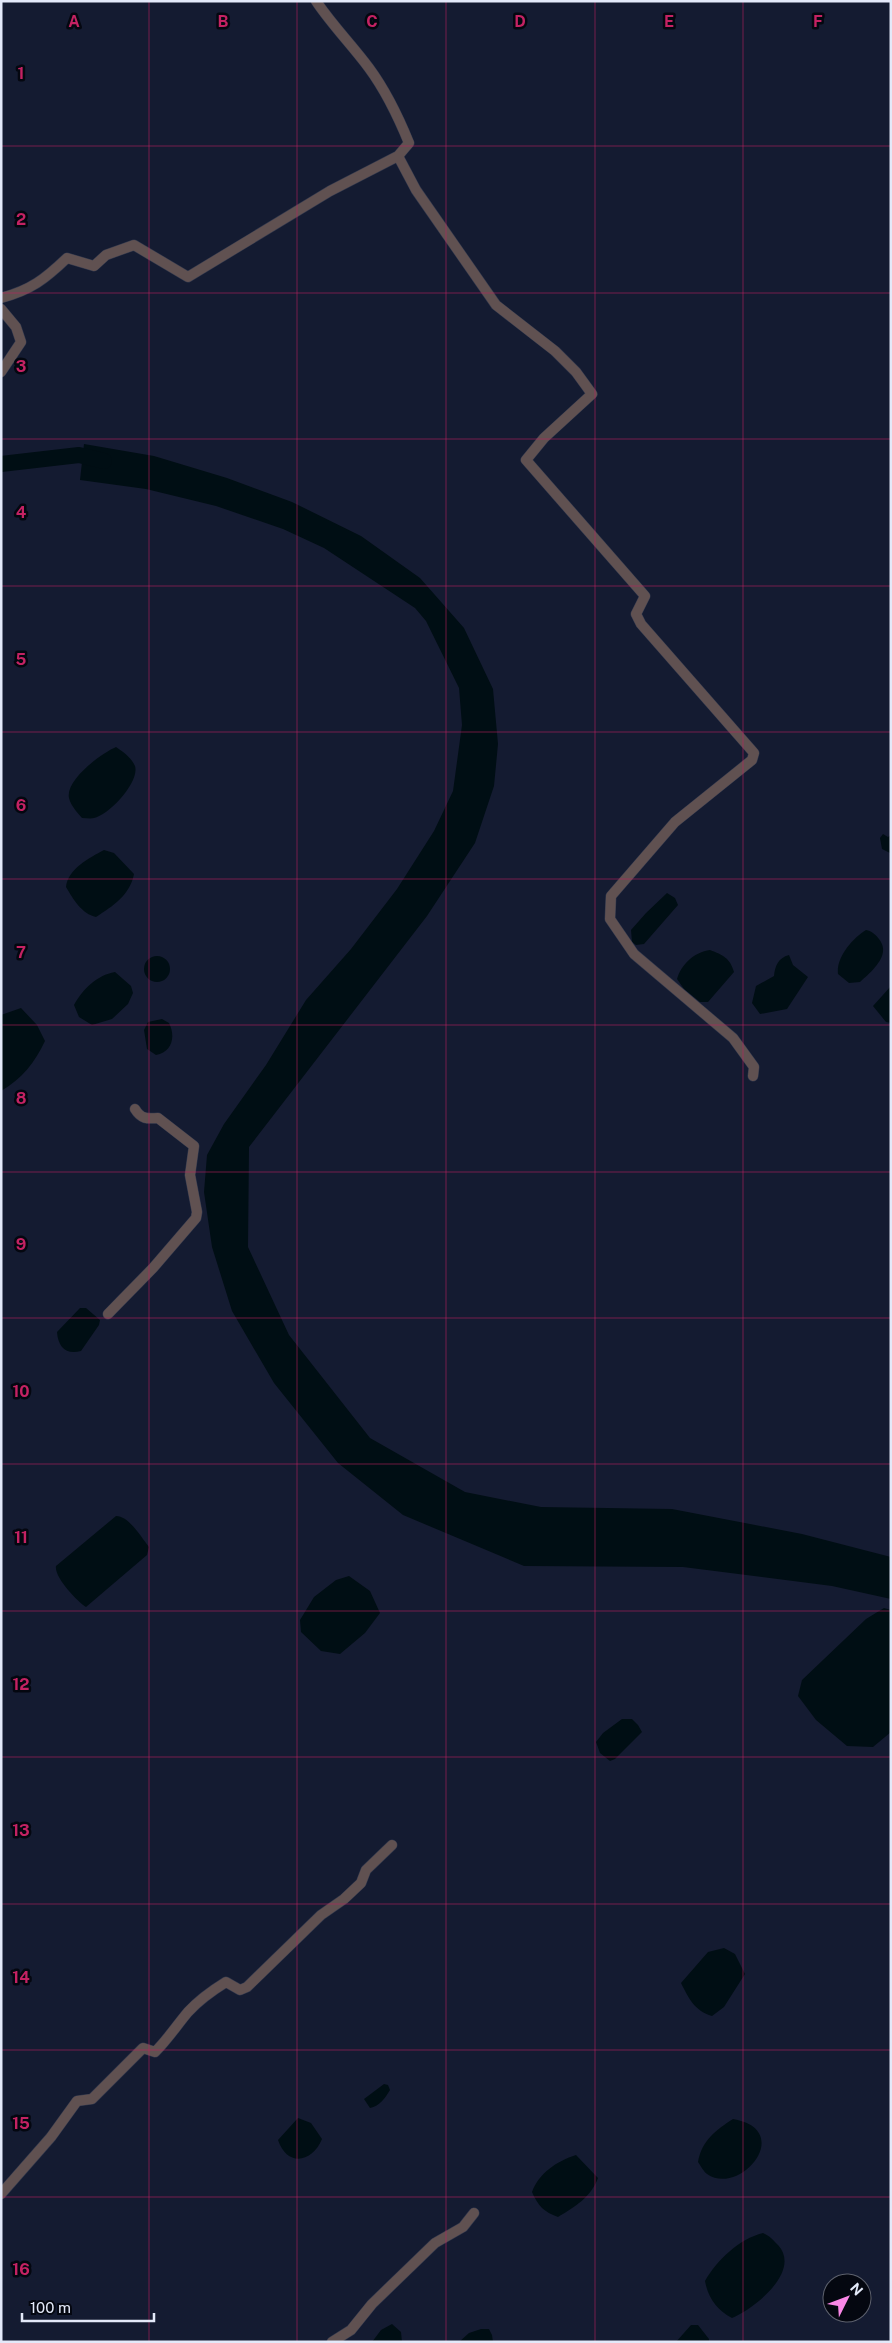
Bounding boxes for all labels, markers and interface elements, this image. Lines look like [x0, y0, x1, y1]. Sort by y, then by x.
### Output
text: A [68, 12, 80, 31]
text: B [218, 12, 229, 31]
text: C [366, 12, 378, 31]
text: D [514, 12, 526, 31]
text: E [664, 12, 674, 31]
text: F [813, 12, 823, 31]
text: 1 [18, 64, 24, 83]
text: 2 [16, 210, 26, 229]
text: 3 [16, 357, 26, 376]
text: 4 [16, 503, 27, 522]
text: 5 [16, 650, 27, 669]
text: 6 [16, 796, 26, 815]
text: 7 [16, 943, 26, 962]
text: 8 [16, 1089, 27, 1108]
text: 9 [16, 1235, 26, 1254]
text: 10 [12, 1382, 30, 1401]
text: 11 [14, 1528, 28, 1547]
text: 12 [12, 1675, 30, 1694]
text: 13 [12, 1821, 30, 1840]
text: 14 [12, 1968, 30, 1987]
text: 15 [12, 2114, 30, 2133]
text: 16 [12, 2260, 30, 2279]
north arrow [822, 2273, 872, 2323]
text: N [847, 2280, 866, 2299]
scale bar [22, 2290, 155, 2322]
text: 100 m [30, 2299, 71, 2316]

